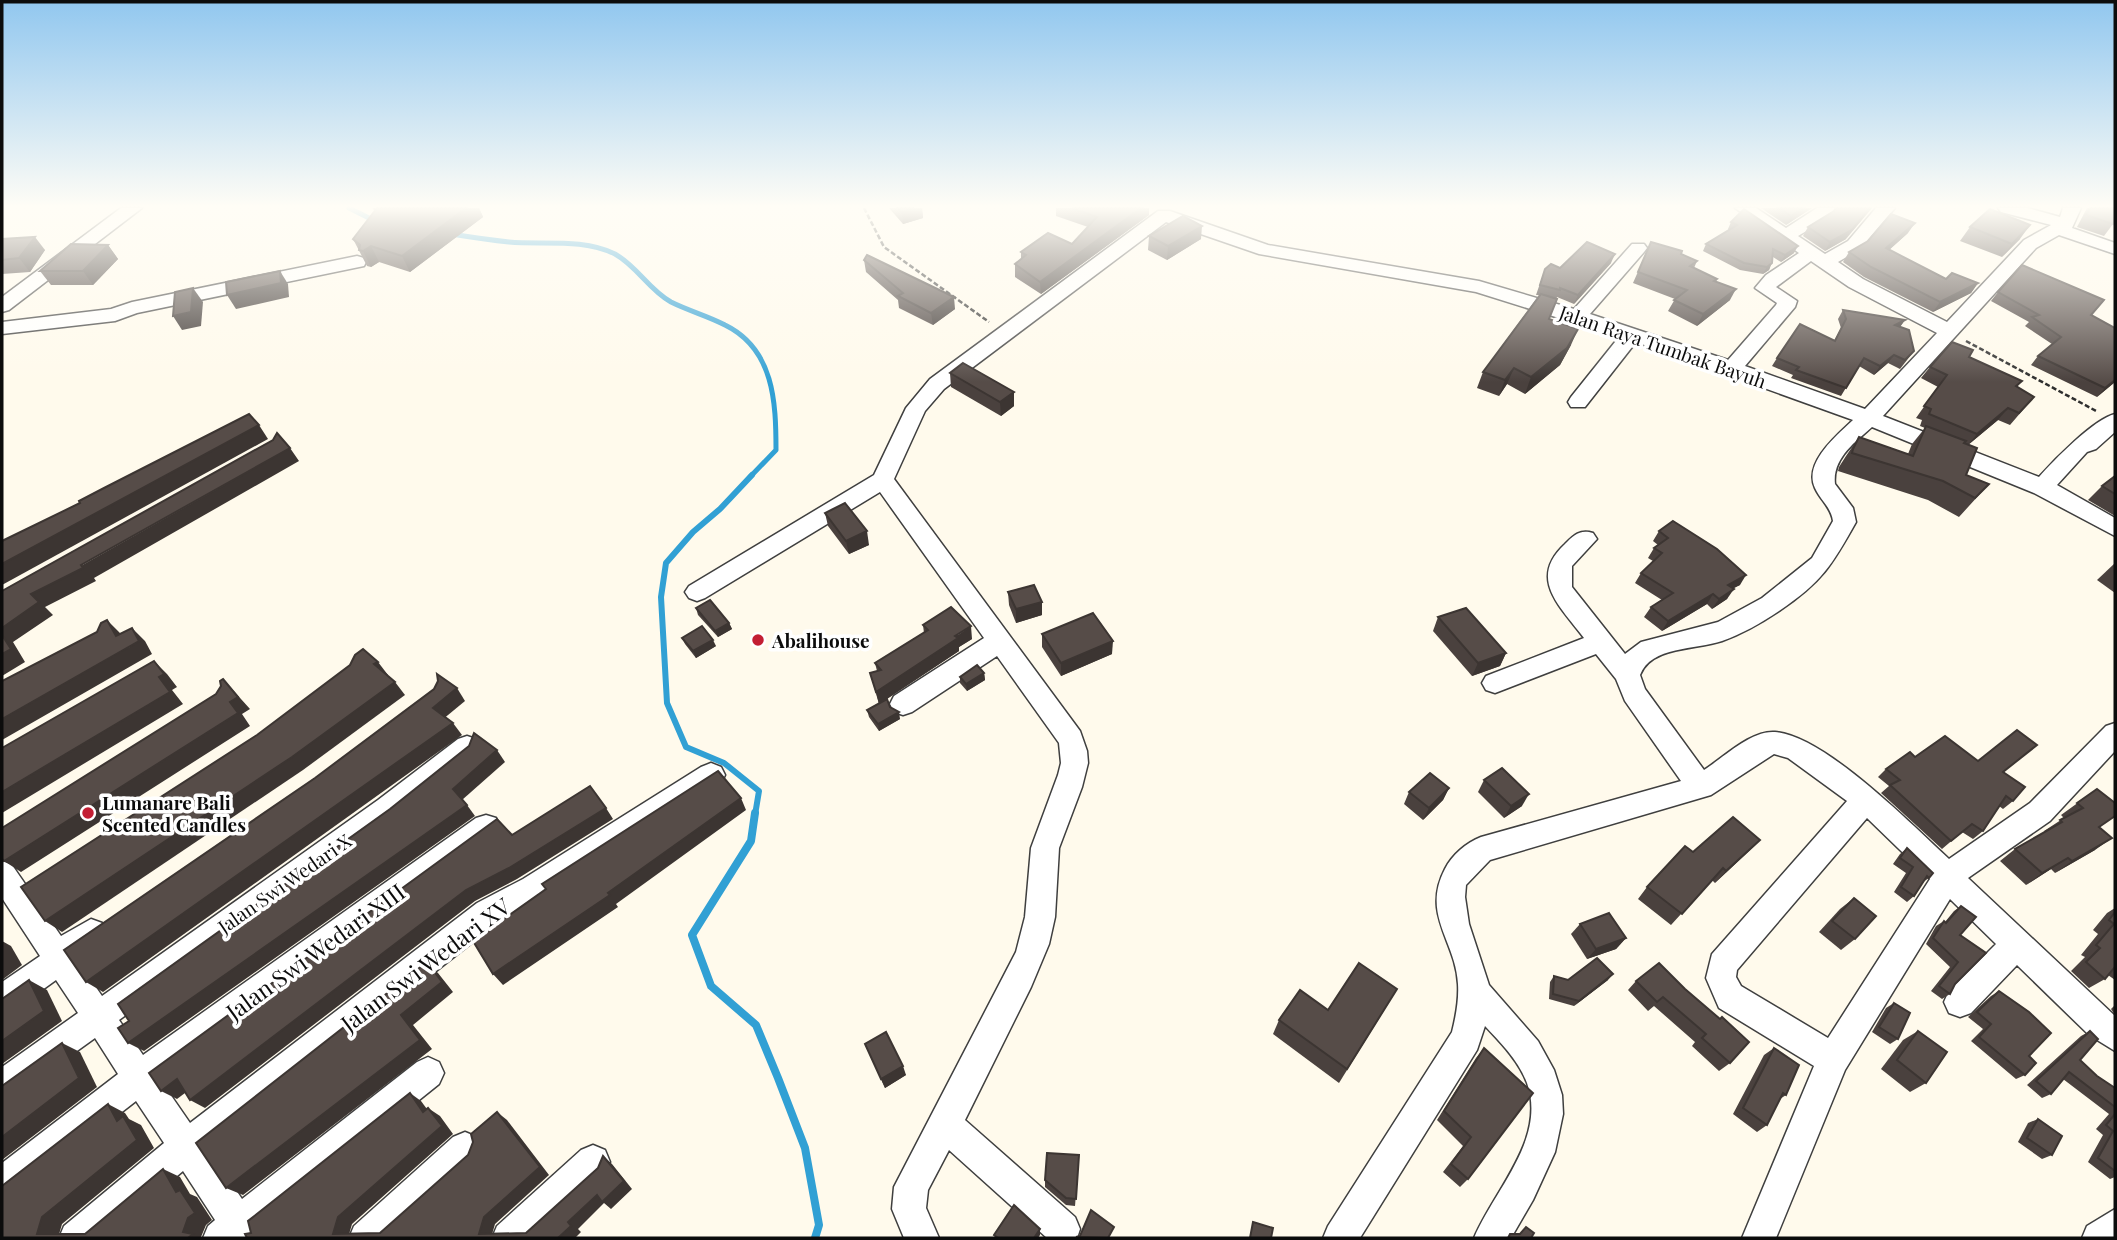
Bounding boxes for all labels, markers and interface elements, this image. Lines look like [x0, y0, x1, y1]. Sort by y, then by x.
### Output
street label: Jalan Raya Tumbak Bayuh [1555, 298, 1770, 394]
place label: Abalihouse [771, 627, 870, 653]
marker: Abalihouse [750, 632, 766, 648]
place label: Lumanare Bali Scented Candles [102, 789, 246, 837]
marker: Lumanare Bali Scented Candles [80, 805, 96, 821]
street label: Jalan Swi Wedari X [211, 827, 356, 939]
street label: Jalan Swi Wedari XIII [219, 876, 411, 1027]
street label: Jalan Swi Wedari XV [333, 890, 517, 1039]

